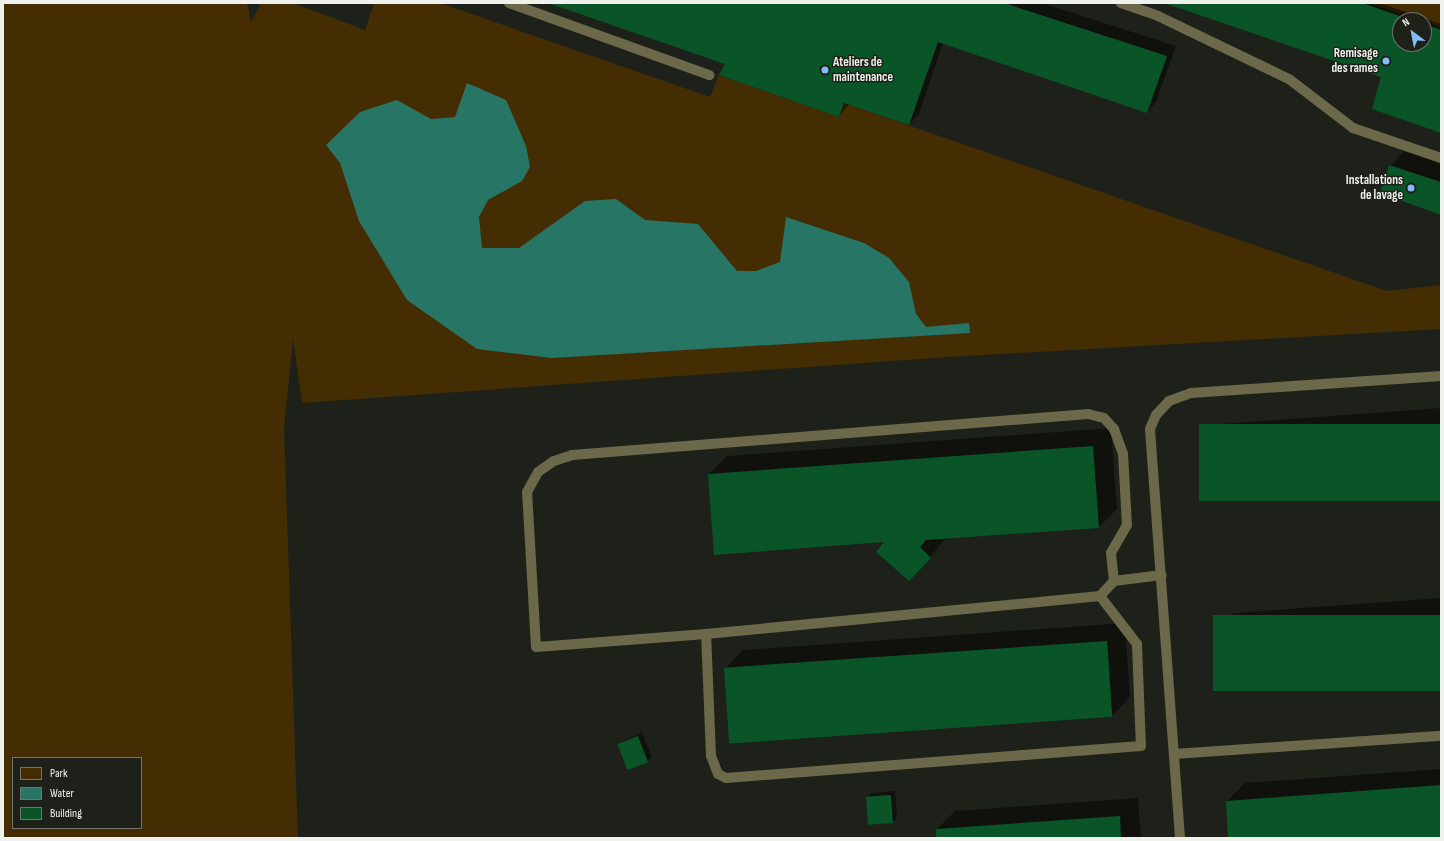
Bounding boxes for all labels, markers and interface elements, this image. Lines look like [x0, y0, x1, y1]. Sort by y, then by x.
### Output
north arrow [1392, 12, 1432, 52]
text: N [1400, 15, 1412, 29]
place label: Remisage des rames [1331, 46, 1378, 77]
place label: Ateliers de maintenance [833, 55, 893, 86]
marker: Remisage des rames [1381, 56, 1391, 66]
marker: Ateliers de maintenance [820, 65, 830, 75]
place label: Installations de lavage [1346, 173, 1403, 204]
marker: Installations de lavage [1406, 183, 1416, 193]
legend [12, 757, 142, 829]
text: Park [50, 766, 68, 781]
text: Water [50, 786, 74, 801]
text: Building [50, 806, 82, 821]

